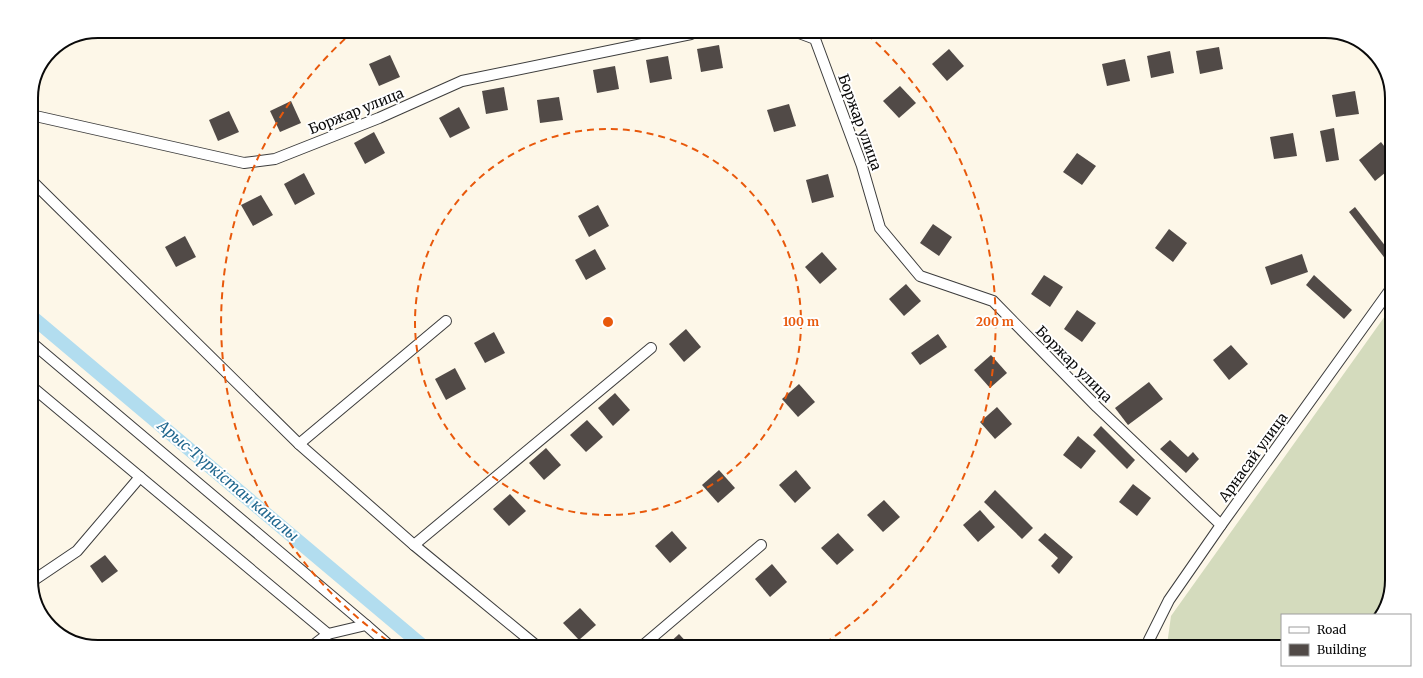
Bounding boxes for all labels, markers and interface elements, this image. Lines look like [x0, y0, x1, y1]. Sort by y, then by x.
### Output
street label: Боржар улица [834, 71, 886, 173]
street label: Боржар улица [306, 84, 407, 138]
text: 100 m [783, 314, 819, 329]
text: 200 m [976, 314, 1014, 329]
centre of rings [601, 315, 615, 329]
street label: Боржар улица [1032, 322, 1117, 407]
street label: Арнасай улица [1214, 409, 1292, 506]
water label: Арыс-Түркістан каналы [153, 415, 303, 545]
legend [1281, 614, 1411, 666]
text: Road [1317, 622, 1346, 637]
text: Building [1317, 642, 1367, 657]

